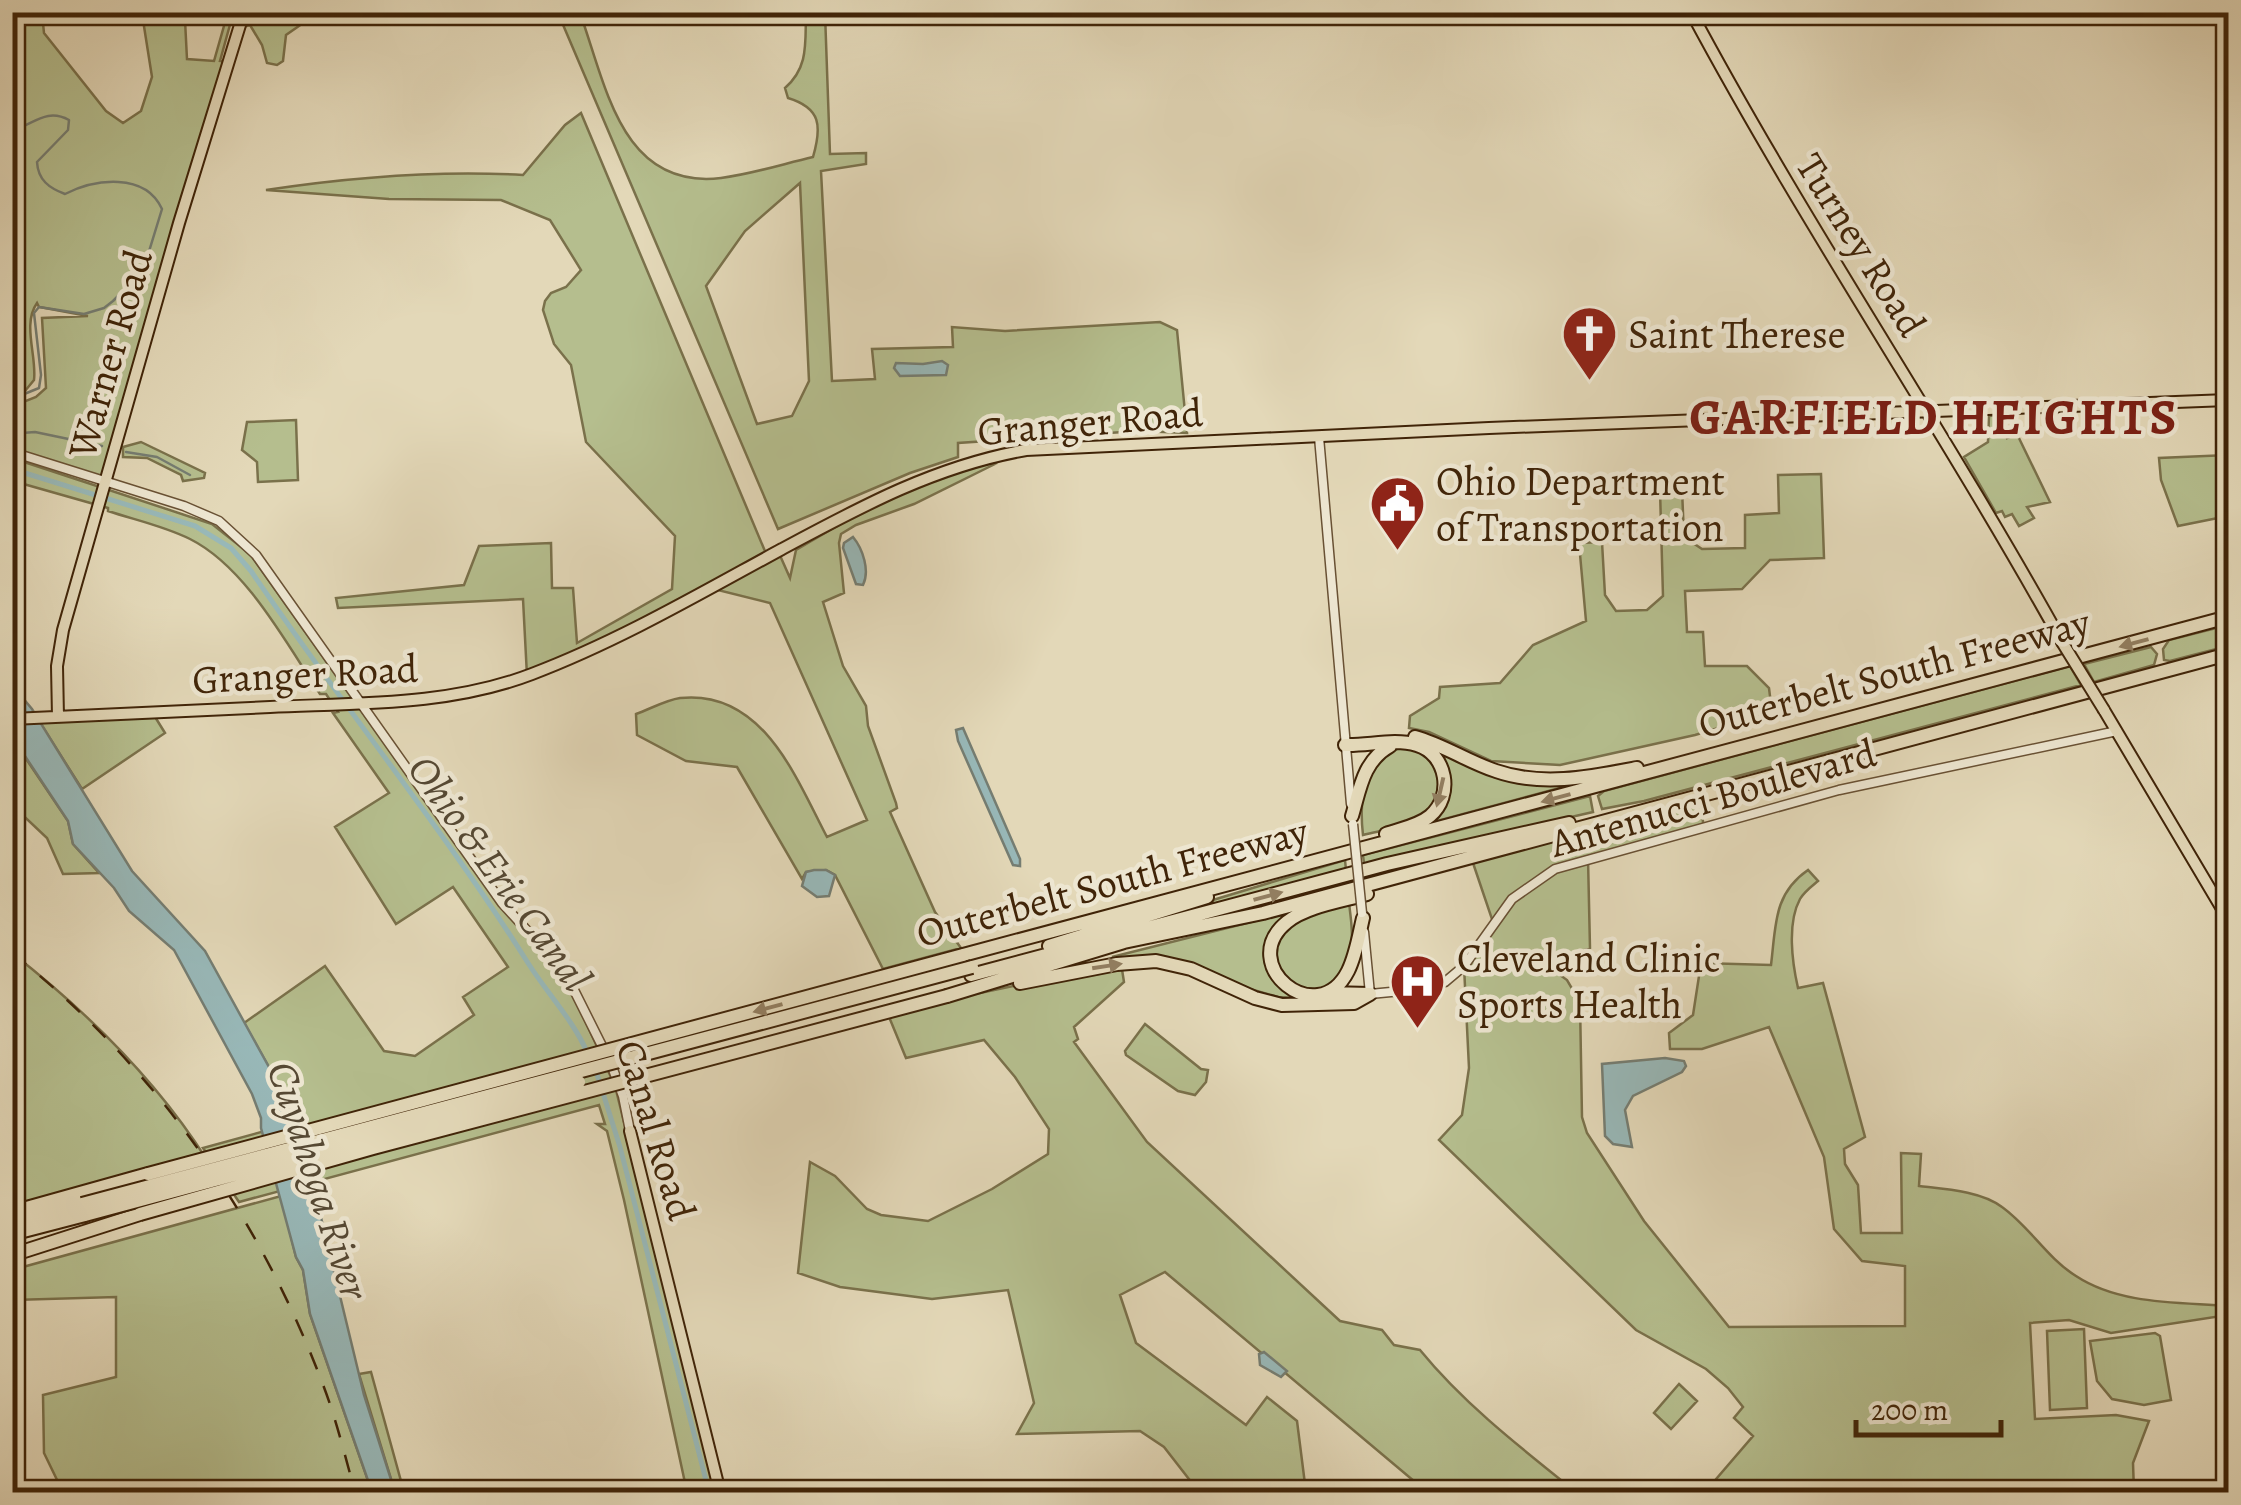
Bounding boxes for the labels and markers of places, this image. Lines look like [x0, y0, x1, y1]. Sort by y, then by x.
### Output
church icon: Saint Therese [1559, 304, 1619, 383]
place label: Saint Therese [1628, 307, 1846, 362]
place label: Ohio Department of Transportation [1436, 454, 1725, 555]
public building icon: Ohio Department of Transportation [1367, 474, 1427, 553]
place label: Cleveland Clinic Sports Health [1457, 931, 1721, 1032]
hospital icon: Cleveland Clinic Sports Health [1388, 951, 1448, 1030]

